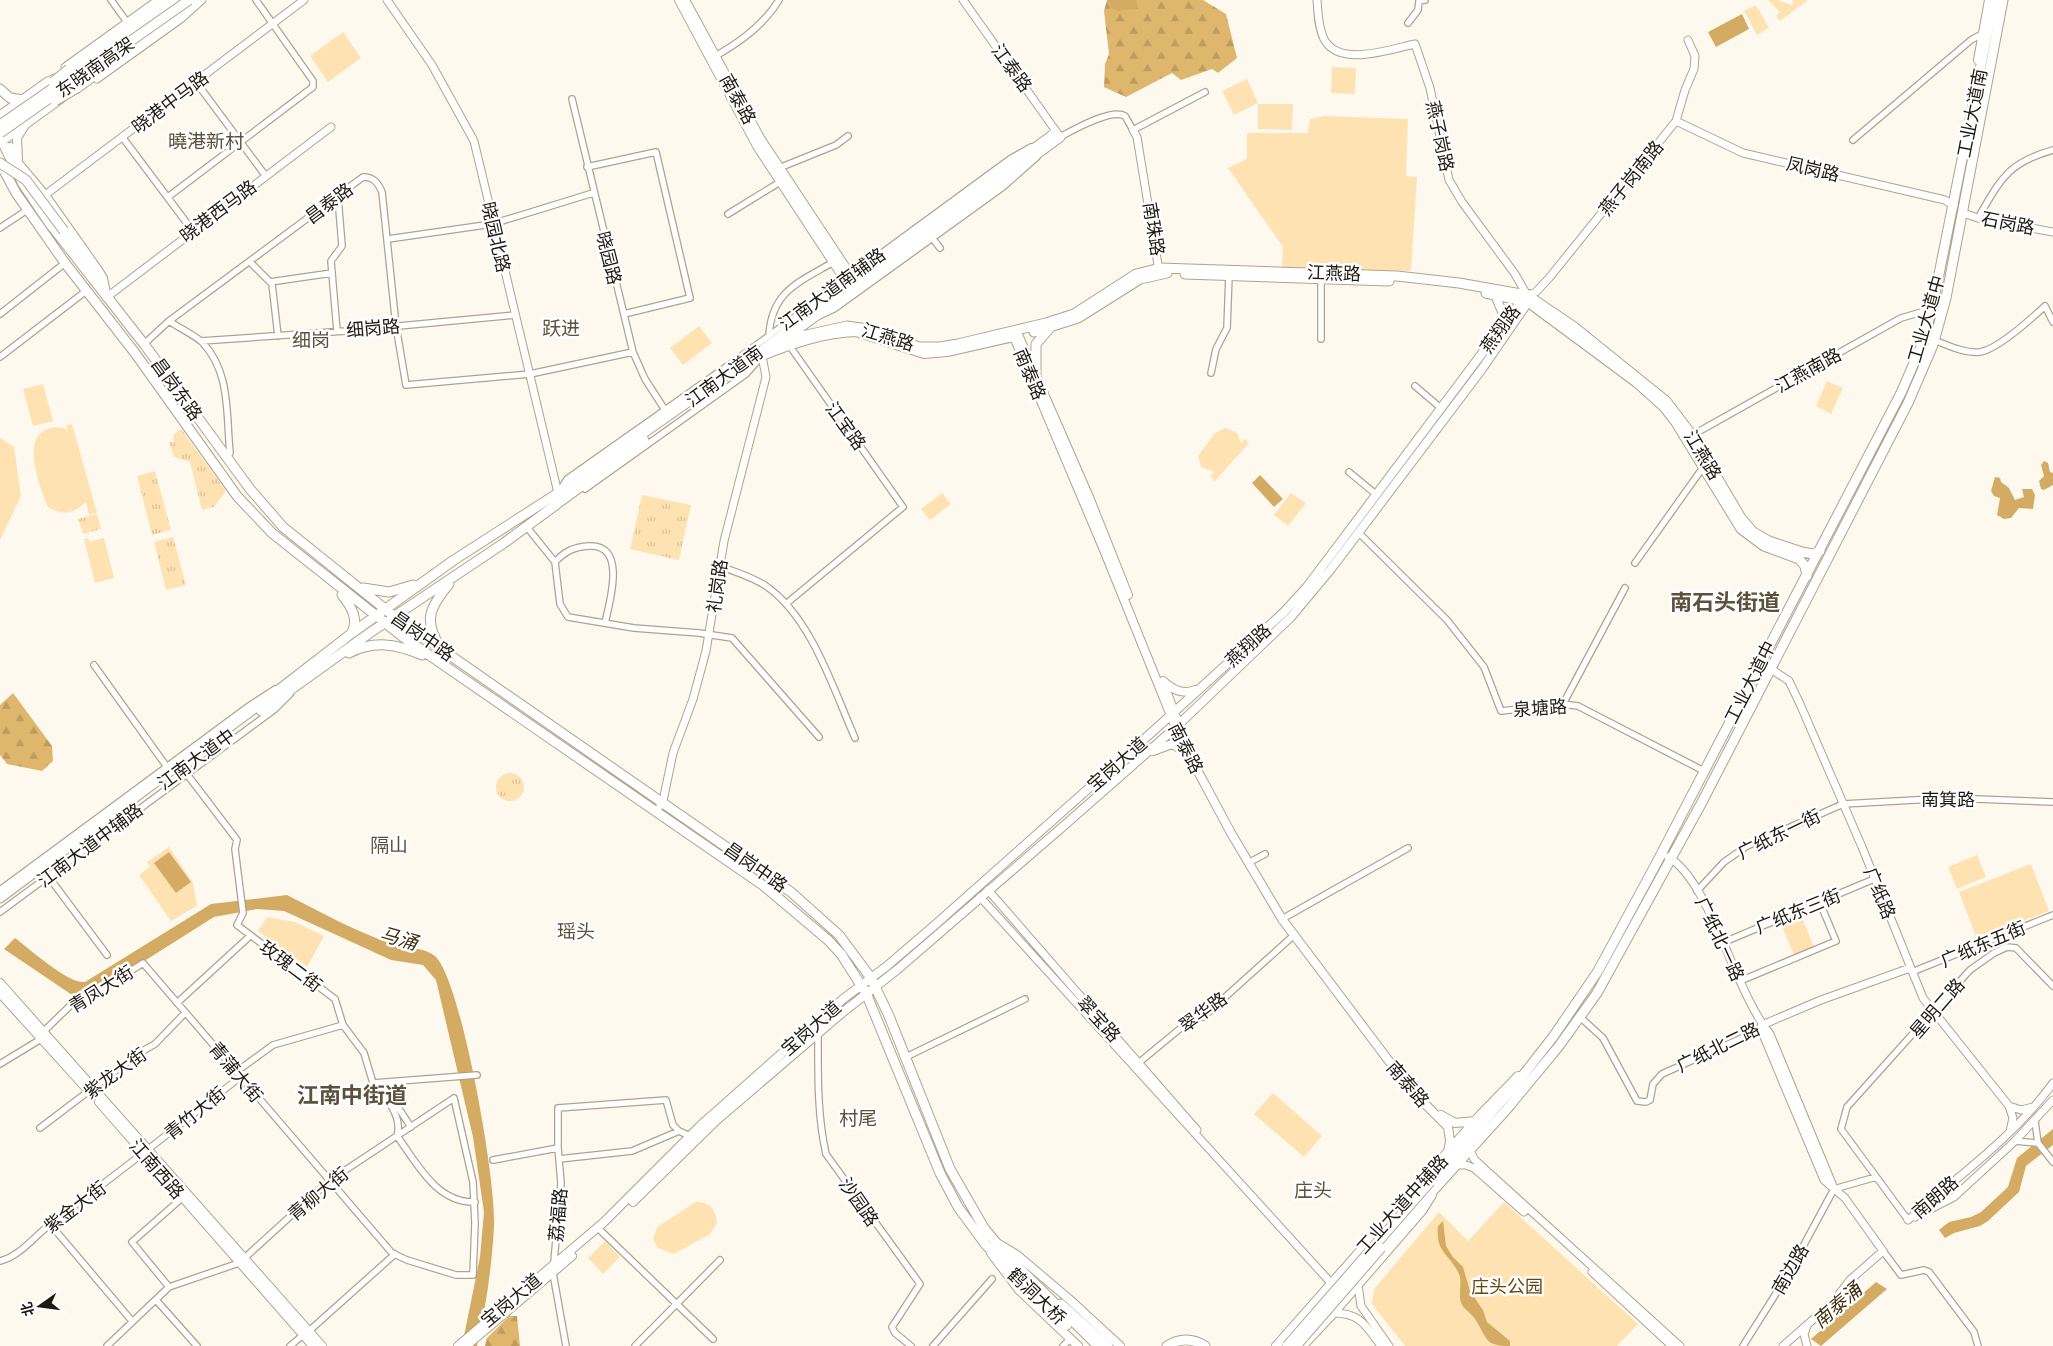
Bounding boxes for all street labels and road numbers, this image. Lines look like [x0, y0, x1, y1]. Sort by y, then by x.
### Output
street label: 东晓南高架 [52, 33, 138, 101]
street label: 江泰路 [988, 40, 1036, 96]
street label: 晓港中马路 [128, 67, 212, 137]
street label: 工业大道南 [1953, 67, 1991, 159]
street label: 南泰路 [716, 70, 760, 128]
street label: 燕子岗路 [1422, 99, 1458, 173]
street label: 燕子岗南路 [1595, 136, 1667, 220]
street label: 凤岗路 [1784, 153, 1842, 185]
street label: 晓港西马路 [176, 176, 260, 246]
street label: 昌泰路 [301, 178, 357, 228]
street label: 晓园北路 [478, 200, 514, 274]
street label: 南珠路 [1139, 201, 1169, 257]
street label: 石岗路 [1979, 208, 2037, 238]
street label: 晓园路 [592, 229, 626, 287]
street label: 江南大道南辅路 [775, 243, 889, 335]
street label: 江燕路 [1307, 262, 1361, 284]
street label: 工业大道中 [1904, 273, 1948, 365]
street label: 燕翔路 [1476, 301, 1524, 357]
street label: 细岗路 [345, 315, 401, 341]
street label: 江燕路 [859, 319, 917, 355]
street label: 江南大道南 [681, 341, 767, 411]
street label: 江燕南路 [1771, 343, 1845, 397]
street label: 南泰路 [1010, 345, 1050, 403]
street label: 昌岗东路 [147, 354, 207, 424]
street label: 江宝路 [822, 398, 870, 454]
street label: 江燕路 [1680, 426, 1726, 484]
street label: 礼岗路 [703, 558, 731, 614]
street label: 昌岗中路 [387, 607, 459, 665]
street label: 燕翔路 [1221, 619, 1275, 671]
street label: 工业大道中 [1720, 637, 1780, 727]
street label: 泉塘路 [1512, 696, 1568, 720]
street label: 南泰路 [1164, 719, 1208, 777]
street label: 江南大道中 [153, 724, 239, 794]
street label: 宝岗大道 [1083, 732, 1151, 796]
street label: 南箕路 [1921, 789, 1975, 810]
street label: 江南大道中辅路 [33, 799, 147, 891]
street label: 广纸东一街 [1734, 805, 1824, 863]
street label: 昌岗中路 [720, 838, 792, 896]
street label: 广纸路 [1860, 864, 1900, 922]
street label: 广纸东三街 [1752, 884, 1844, 938]
street label: 广纸北一路 [1691, 894, 1749, 984]
street label: 广纸东五街 [1937, 917, 2029, 971]
street label: 玫瑰二街 [256, 936, 326, 996]
street label: 青凤大街 [65, 961, 137, 1017]
street label: 星明二路 [1905, 974, 1969, 1042]
street label: 翠华路 [1175, 988, 1231, 1036]
street label: 翠宝路 [1073, 992, 1125, 1046]
street label: 宝岗大道 [777, 996, 845, 1060]
street label: 广纸北二路 [1673, 1018, 1763, 1076]
street label: 青蒲大街 [205, 1038, 267, 1106]
street label: 紫龙大街 [80, 1043, 150, 1103]
street label: 南泰路 [1382, 1057, 1434, 1111]
street label: 青竹大街 [160, 1082, 230, 1144]
street label: 江南西路 [125, 1135, 189, 1203]
street label: 工业大道中辅路 [1352, 1150, 1452, 1258]
street label: 青柳大街 [284, 1163, 352, 1225]
street label: 南朗路 [1908, 1171, 1962, 1223]
street label: 沙园路 [835, 1174, 883, 1230]
street label: 紫金大街 [40, 1177, 110, 1237]
street label: 荔福路 [545, 1187, 571, 1243]
street label: 南边路 [1767, 1240, 1813, 1298]
street label: 鹤洞大桥 [1004, 1263, 1070, 1329]
street label: 宝岗大道 [477, 1269, 545, 1331]

